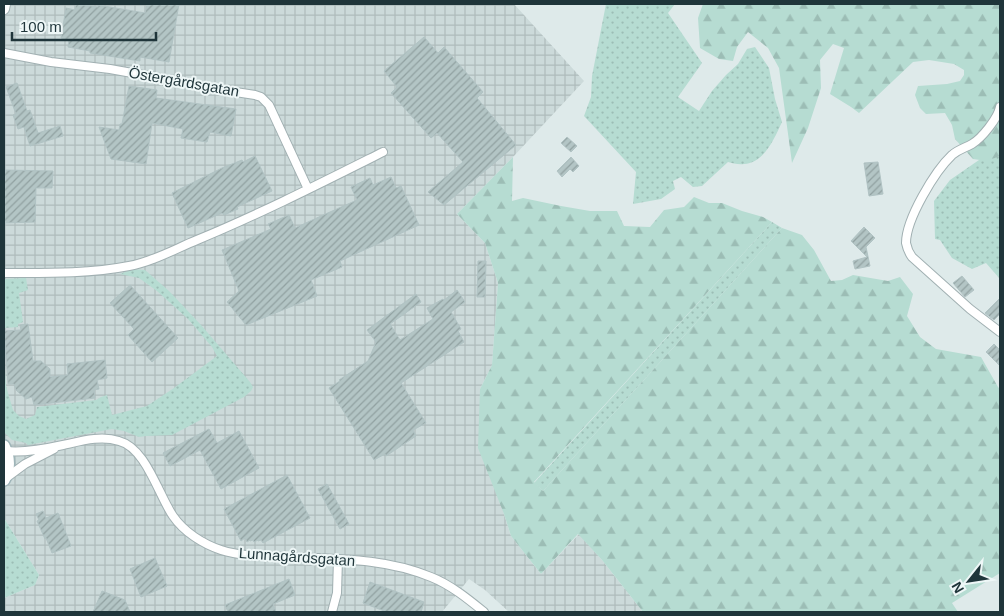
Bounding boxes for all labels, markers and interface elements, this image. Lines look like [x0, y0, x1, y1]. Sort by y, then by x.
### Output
scale bar [12, 10, 156, 42]
text: 100 m [20, 18, 62, 35]
street label: Östergårdsgatan [128, 63, 241, 100]
street label: Lunnagårdsgatan [238, 544, 356, 569]
north arrow [944, 556, 994, 606]
text: N [948, 579, 967, 596]

